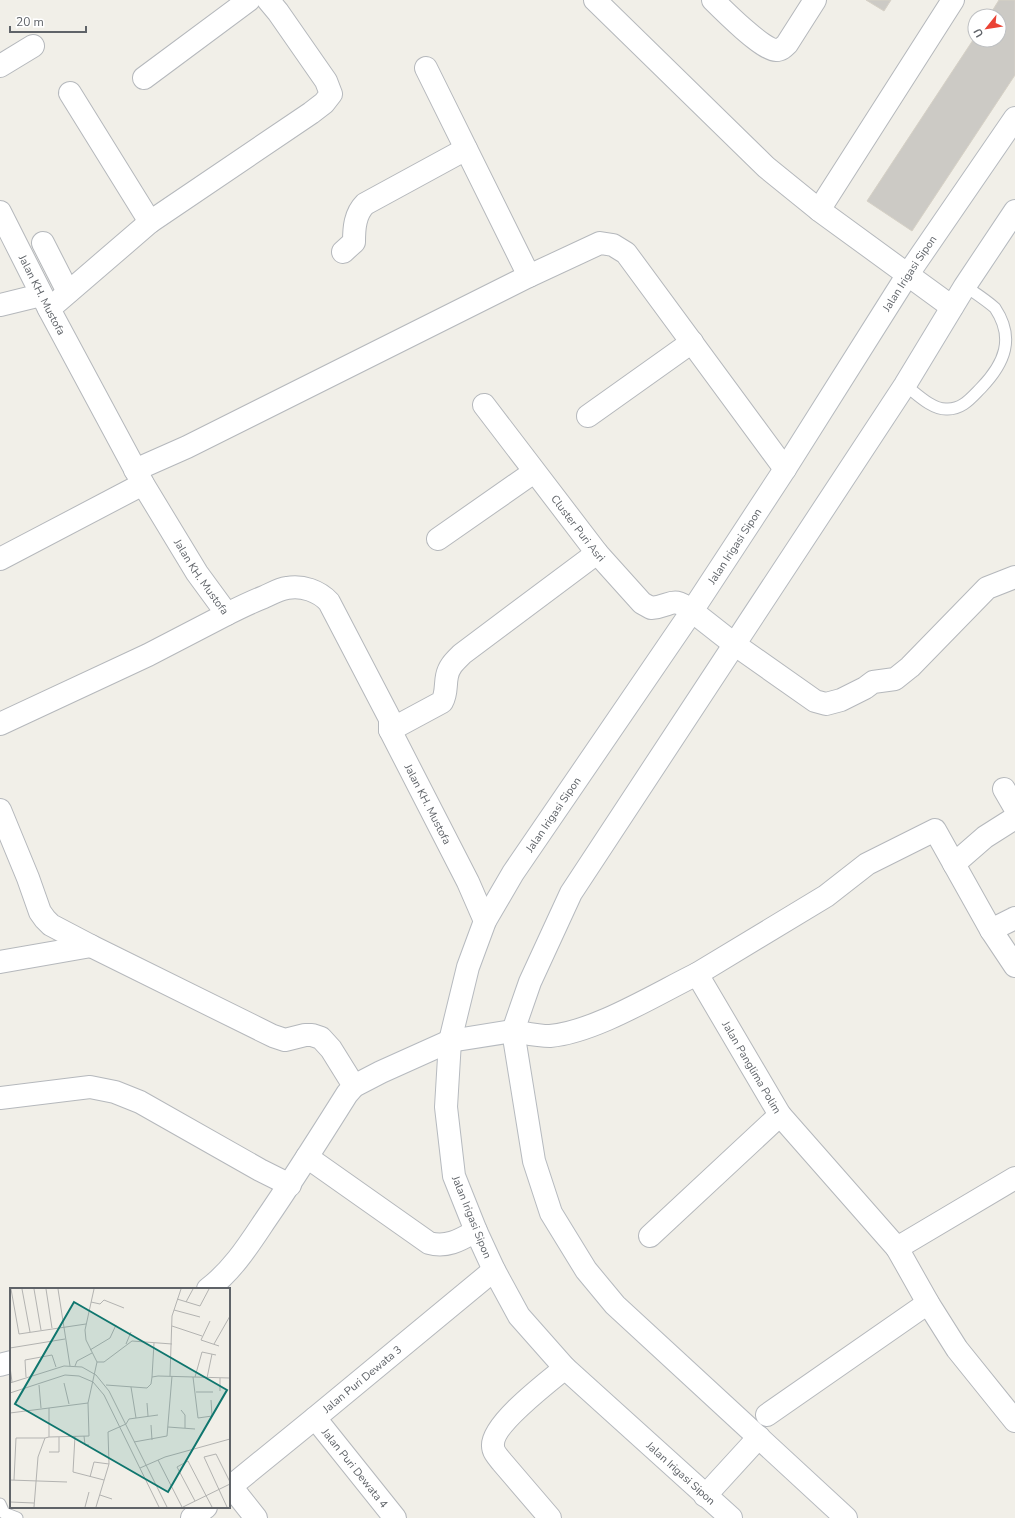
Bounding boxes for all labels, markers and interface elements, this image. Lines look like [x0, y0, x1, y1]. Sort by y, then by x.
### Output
scale bar [10, 8, 86, 34]
north arrow [967, 8, 1007, 48]
text: 20 m [16, 14, 44, 30]
text: U [970, 25, 987, 40]
street label: Jalan Irigasi Sipon [879, 233, 940, 315]
street label: Jalan KH. Mustofa [14, 252, 69, 338]
street label: Cluster Puri Asri [547, 492, 608, 565]
street label: Jalan Irigasi Sipon [704, 505, 765, 588]
street label: Jalan KH. Mustofa [170, 536, 232, 618]
street label: Jalan KH. Mustofa [400, 761, 454, 847]
street label: Jalan Irigasi Sipon [522, 774, 584, 856]
street label: Jalan Panglima Polim [718, 1018, 785, 1117]
street label: Jalan Irigasi Sipon [448, 1173, 495, 1261]
inset map [10, 1288, 230, 1508]
street label: Jalan Puri Dewata 3 [319, 1342, 405, 1417]
street label: Jalan Puri Dewata 4 [317, 1425, 391, 1512]
street label: Jalan Irigasi Sipon [642, 1438, 718, 1508]

